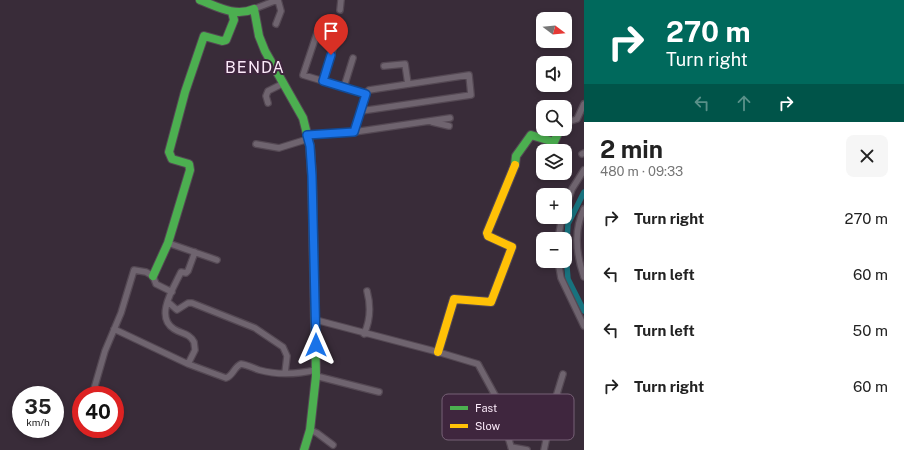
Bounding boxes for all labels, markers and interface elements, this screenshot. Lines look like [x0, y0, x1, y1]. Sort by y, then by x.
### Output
north arrow [536, 12, 572, 48]
map controls [536, 12, 572, 268]
pin [314, 14, 348, 55]
text: 270 m [666, 15, 750, 48]
icon: right [600, 16, 652, 68]
icon: arrive [320, 20, 342, 42]
text: Turn right [666, 49, 748, 70]
button: sound [536, 56, 572, 92]
district label: BENDA [225, 58, 285, 77]
icon: left [691, 92, 713, 114]
icon: ahead [733, 92, 755, 114]
icon: right [775, 92, 797, 114]
button: search [536, 100, 572, 136]
text: 2 min [600, 135, 663, 163]
button: close [846, 135, 888, 177]
button: layers [536, 144, 572, 180]
text: 480 m · 09:33 [600, 164, 683, 179]
button: + [536, 188, 572, 224]
icon: right [600, 207, 622, 229]
text: Turn right [634, 210, 704, 227]
text: 270 m [845, 210, 888, 227]
button: − [536, 232, 572, 268]
icon: left [600, 263, 622, 285]
text: Turn left [634, 266, 695, 283]
text: 60 m [853, 266, 888, 283]
icon: left [600, 319, 622, 341]
text: Turn left [634, 322, 695, 339]
text: 50 m [853, 322, 888, 339]
position arrow [295, 324, 337, 366]
icon: right [600, 375, 622, 397]
text: Turn right [634, 378, 704, 395]
text: 60 m [853, 378, 888, 395]
speed limit sign: 40 [72, 386, 124, 438]
legend [442, 394, 574, 440]
text: 35 [25, 395, 51, 419]
text: Fast [475, 402, 497, 414]
text: km/h [26, 416, 50, 428]
text: Slow [475, 420, 501, 432]

